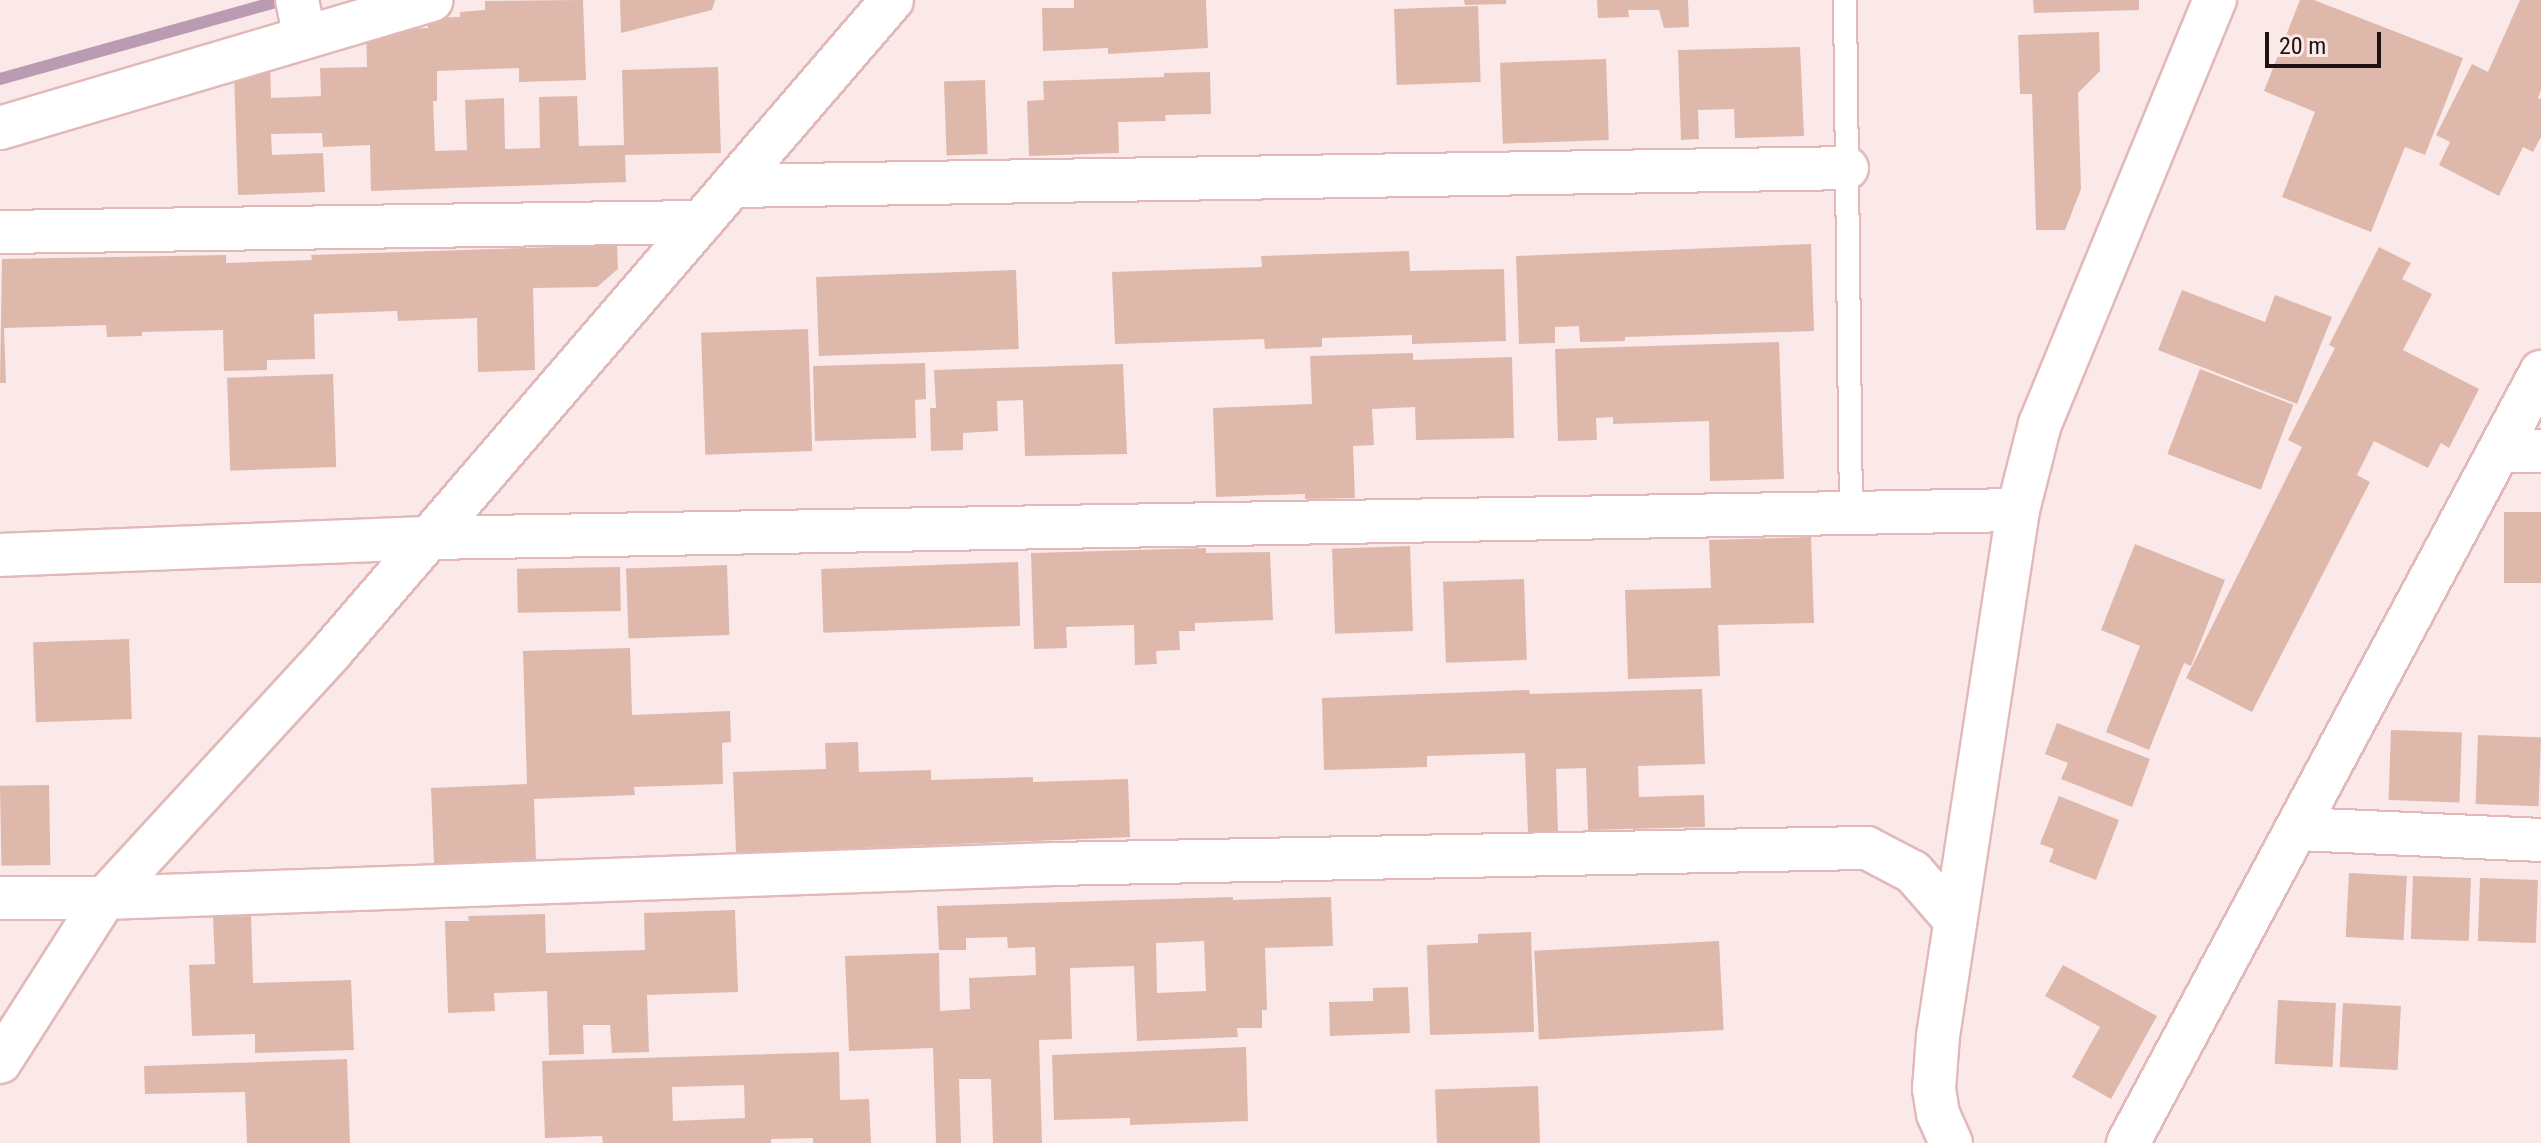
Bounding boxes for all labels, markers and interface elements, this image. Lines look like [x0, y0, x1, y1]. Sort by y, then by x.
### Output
scale bar [2269, 16, 2385, 66]
text: 20 m [2279, 32, 2326, 60]

